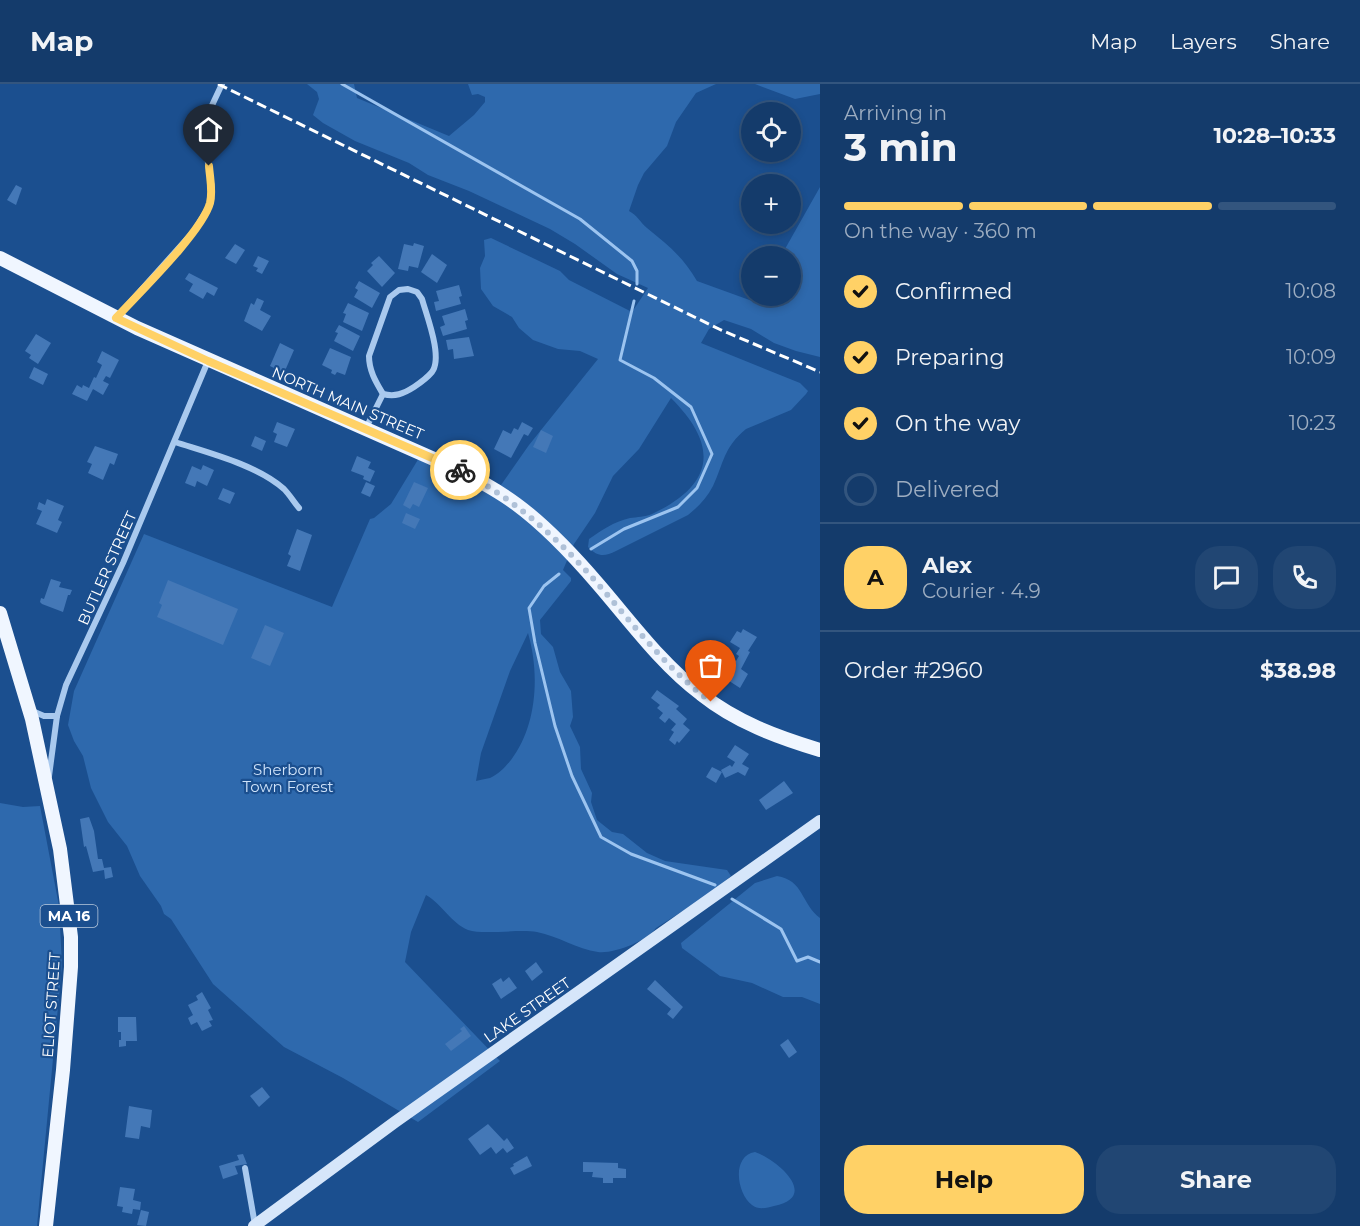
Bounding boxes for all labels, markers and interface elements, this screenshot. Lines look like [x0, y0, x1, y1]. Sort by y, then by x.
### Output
text: Map [30, 24, 93, 58]
text: Map [1090, 29, 1137, 54]
text: Layers [1170, 29, 1237, 54]
text: Share [1270, 29, 1330, 54]
text: Arriving in [844, 101, 947, 125]
map controls [741, 102, 801, 306]
button: locate [741, 102, 801, 162]
pin [183, 104, 234, 166]
icon: home [192, 113, 225, 146]
text: 10:28–10:33 [1213, 122, 1336, 149]
text: 3 min [844, 123, 958, 171]
button: + [741, 174, 801, 234]
text: On the way · 360 m [844, 219, 1037, 243]
button: − [741, 246, 801, 306]
icon: check [844, 275, 877, 308]
text: Confirmed [895, 278, 1012, 305]
text: 10:08 [1285, 279, 1336, 303]
icon: check [844, 341, 877, 374]
text: Preparing [895, 344, 1004, 371]
text: 10:09 [1286, 345, 1336, 369]
street label: NORTH MAIN STREET [269, 362, 427, 444]
icon: check [844, 407, 877, 440]
text: On the way [895, 410, 1020, 437]
text: 10:23 [1289, 411, 1336, 435]
courier [430, 440, 490, 500]
icon: bike [444, 454, 477, 487]
text: Delivered [895, 476, 1000, 503]
street label: BUTLER STREET [73, 508, 141, 628]
button: chat [1195, 546, 1258, 609]
button: phone [1273, 546, 1336, 609]
text: Alex [922, 552, 972, 579]
text: A [867, 564, 884, 591]
text: Courier · 4.9 [922, 579, 1041, 603]
pin [685, 640, 736, 702]
icon: bag [694, 649, 727, 682]
text: Order #2960 [844, 657, 983, 684]
text: $38.98 [1260, 657, 1336, 684]
park label: Sherborn Town Forest [242, 760, 334, 796]
road number: MA 16 [40, 905, 98, 927]
street label: ELIOT STREET [38, 951, 64, 1058]
street label: LAKE STREET [480, 973, 574, 1047]
button: Help [844, 1145, 1084, 1214]
button: Share [1096, 1145, 1336, 1214]

